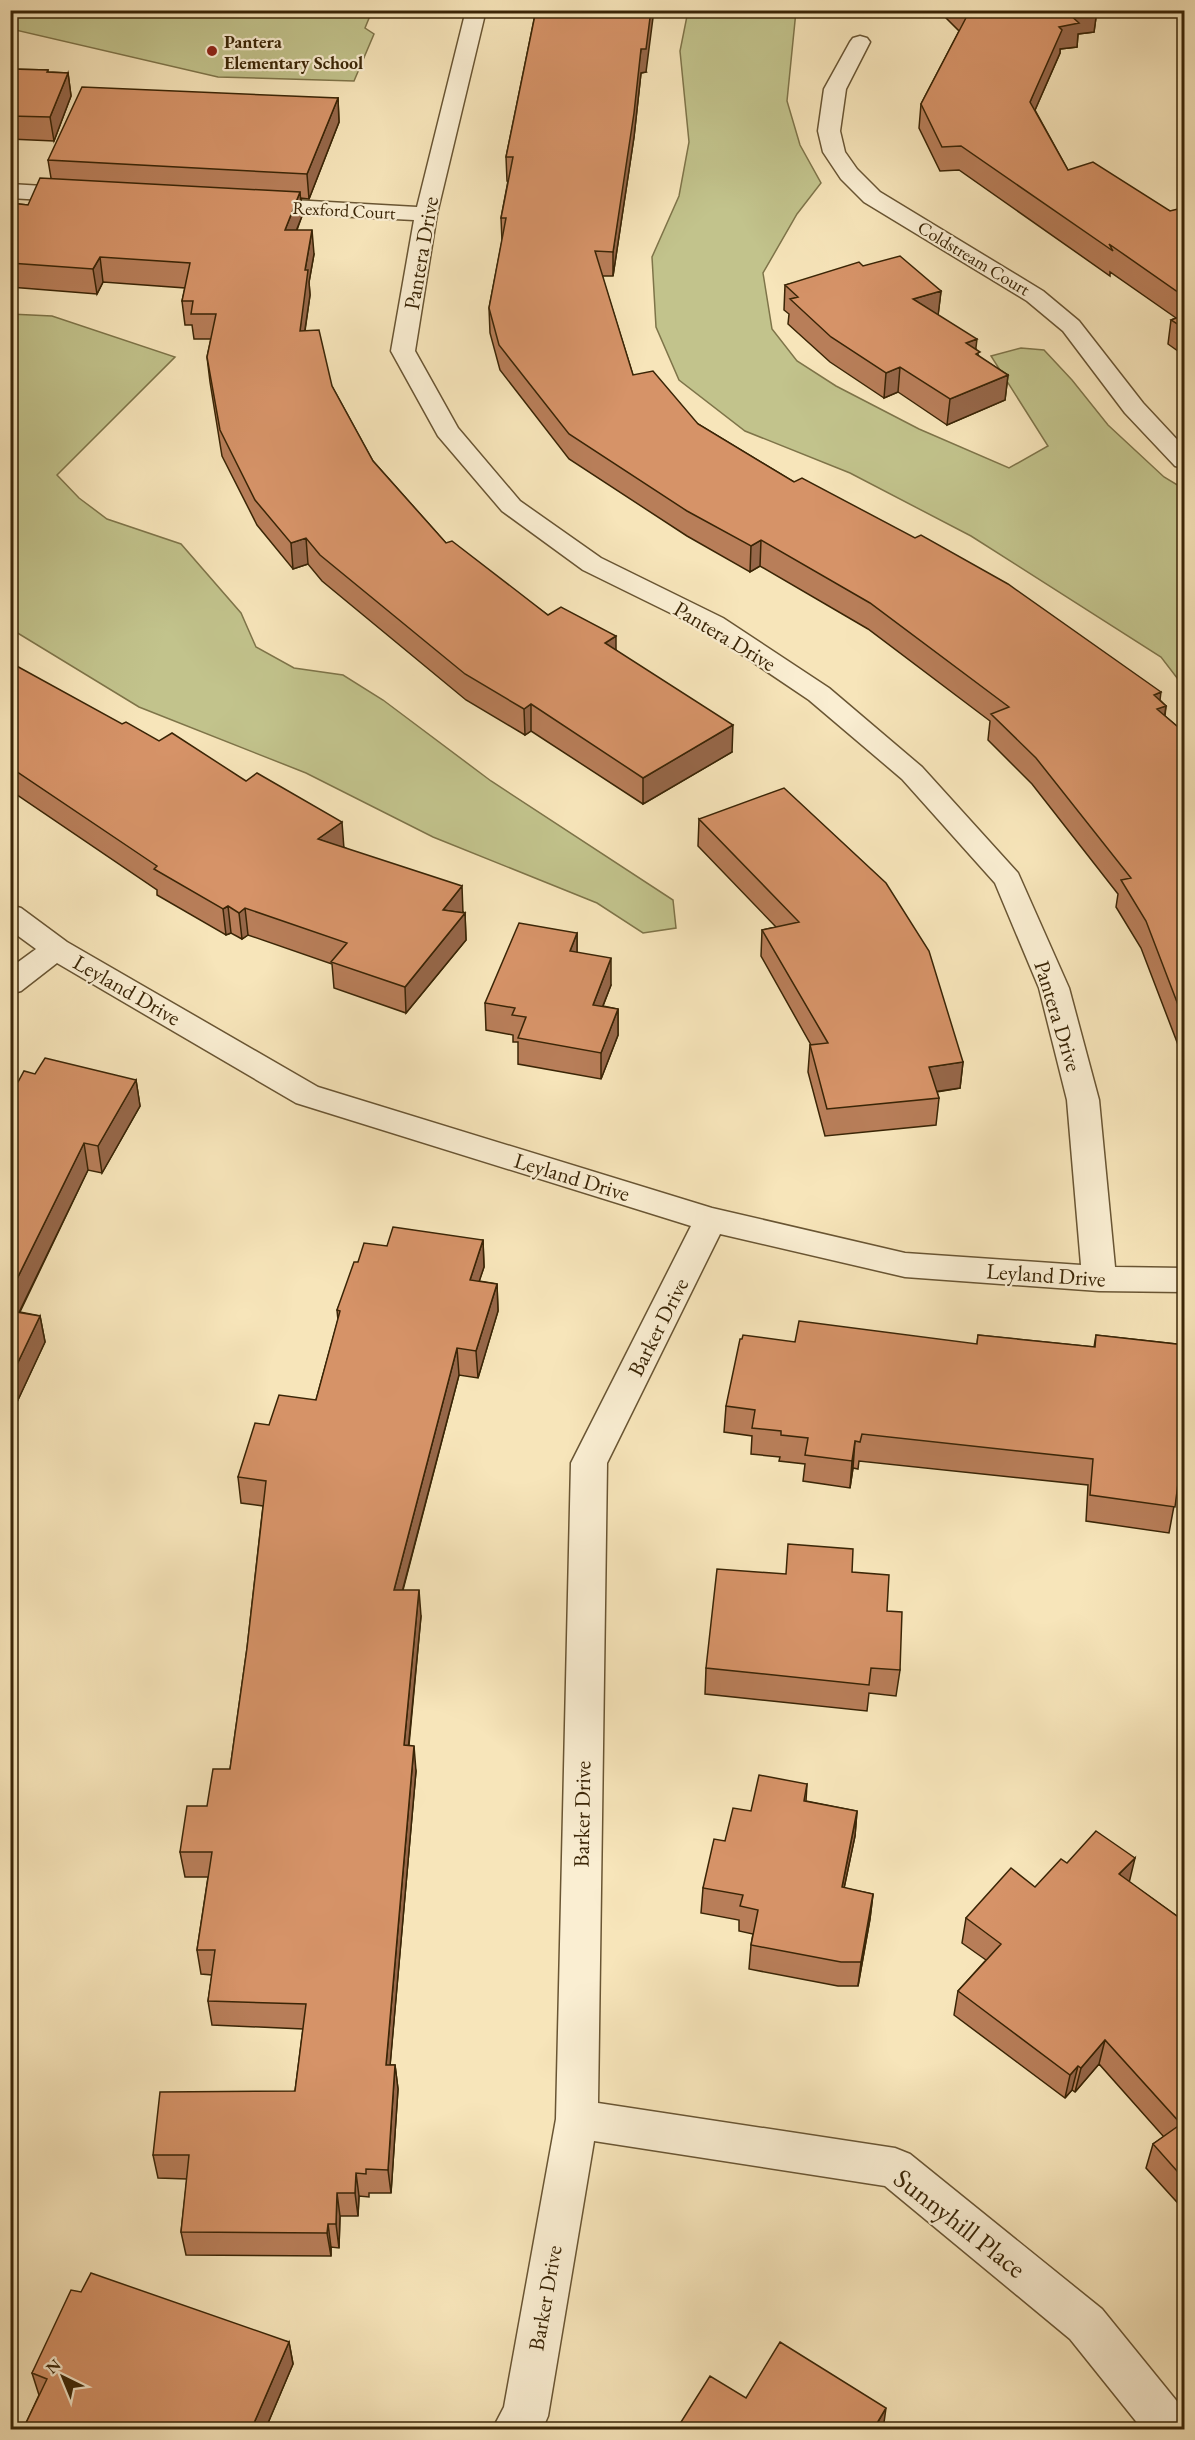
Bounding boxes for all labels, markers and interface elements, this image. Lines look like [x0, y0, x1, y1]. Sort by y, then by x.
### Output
place label: Pantera Elementary School [224, 30, 363, 74]
marker: Pantera Elementary School [205, 44, 219, 58]
street label: Pantera Drive [397, 194, 445, 312]
street label: Rexford Court [292, 196, 396, 224]
street label: Coldstream Court [914, 215, 1035, 301]
street label: Pantera Drive [668, 594, 782, 678]
street label: Leyland Drive [68, 948, 186, 1033]
street label: Pantera Drive [1027, 957, 1089, 1075]
street label: Leyland Drive [511, 1146, 634, 1208]
street label: Leyland Drive [986, 1256, 1107, 1294]
street label: Barker Drive [621, 1273, 695, 1381]
street label: Barker Drive [567, 1760, 597, 1868]
street label: Sunnyhill Place [887, 2161, 1033, 2285]
street label: Barker Drive [521, 2243, 569, 2353]
north arrow [33, 2347, 93, 2407]
text: N [41, 2354, 65, 2378]

